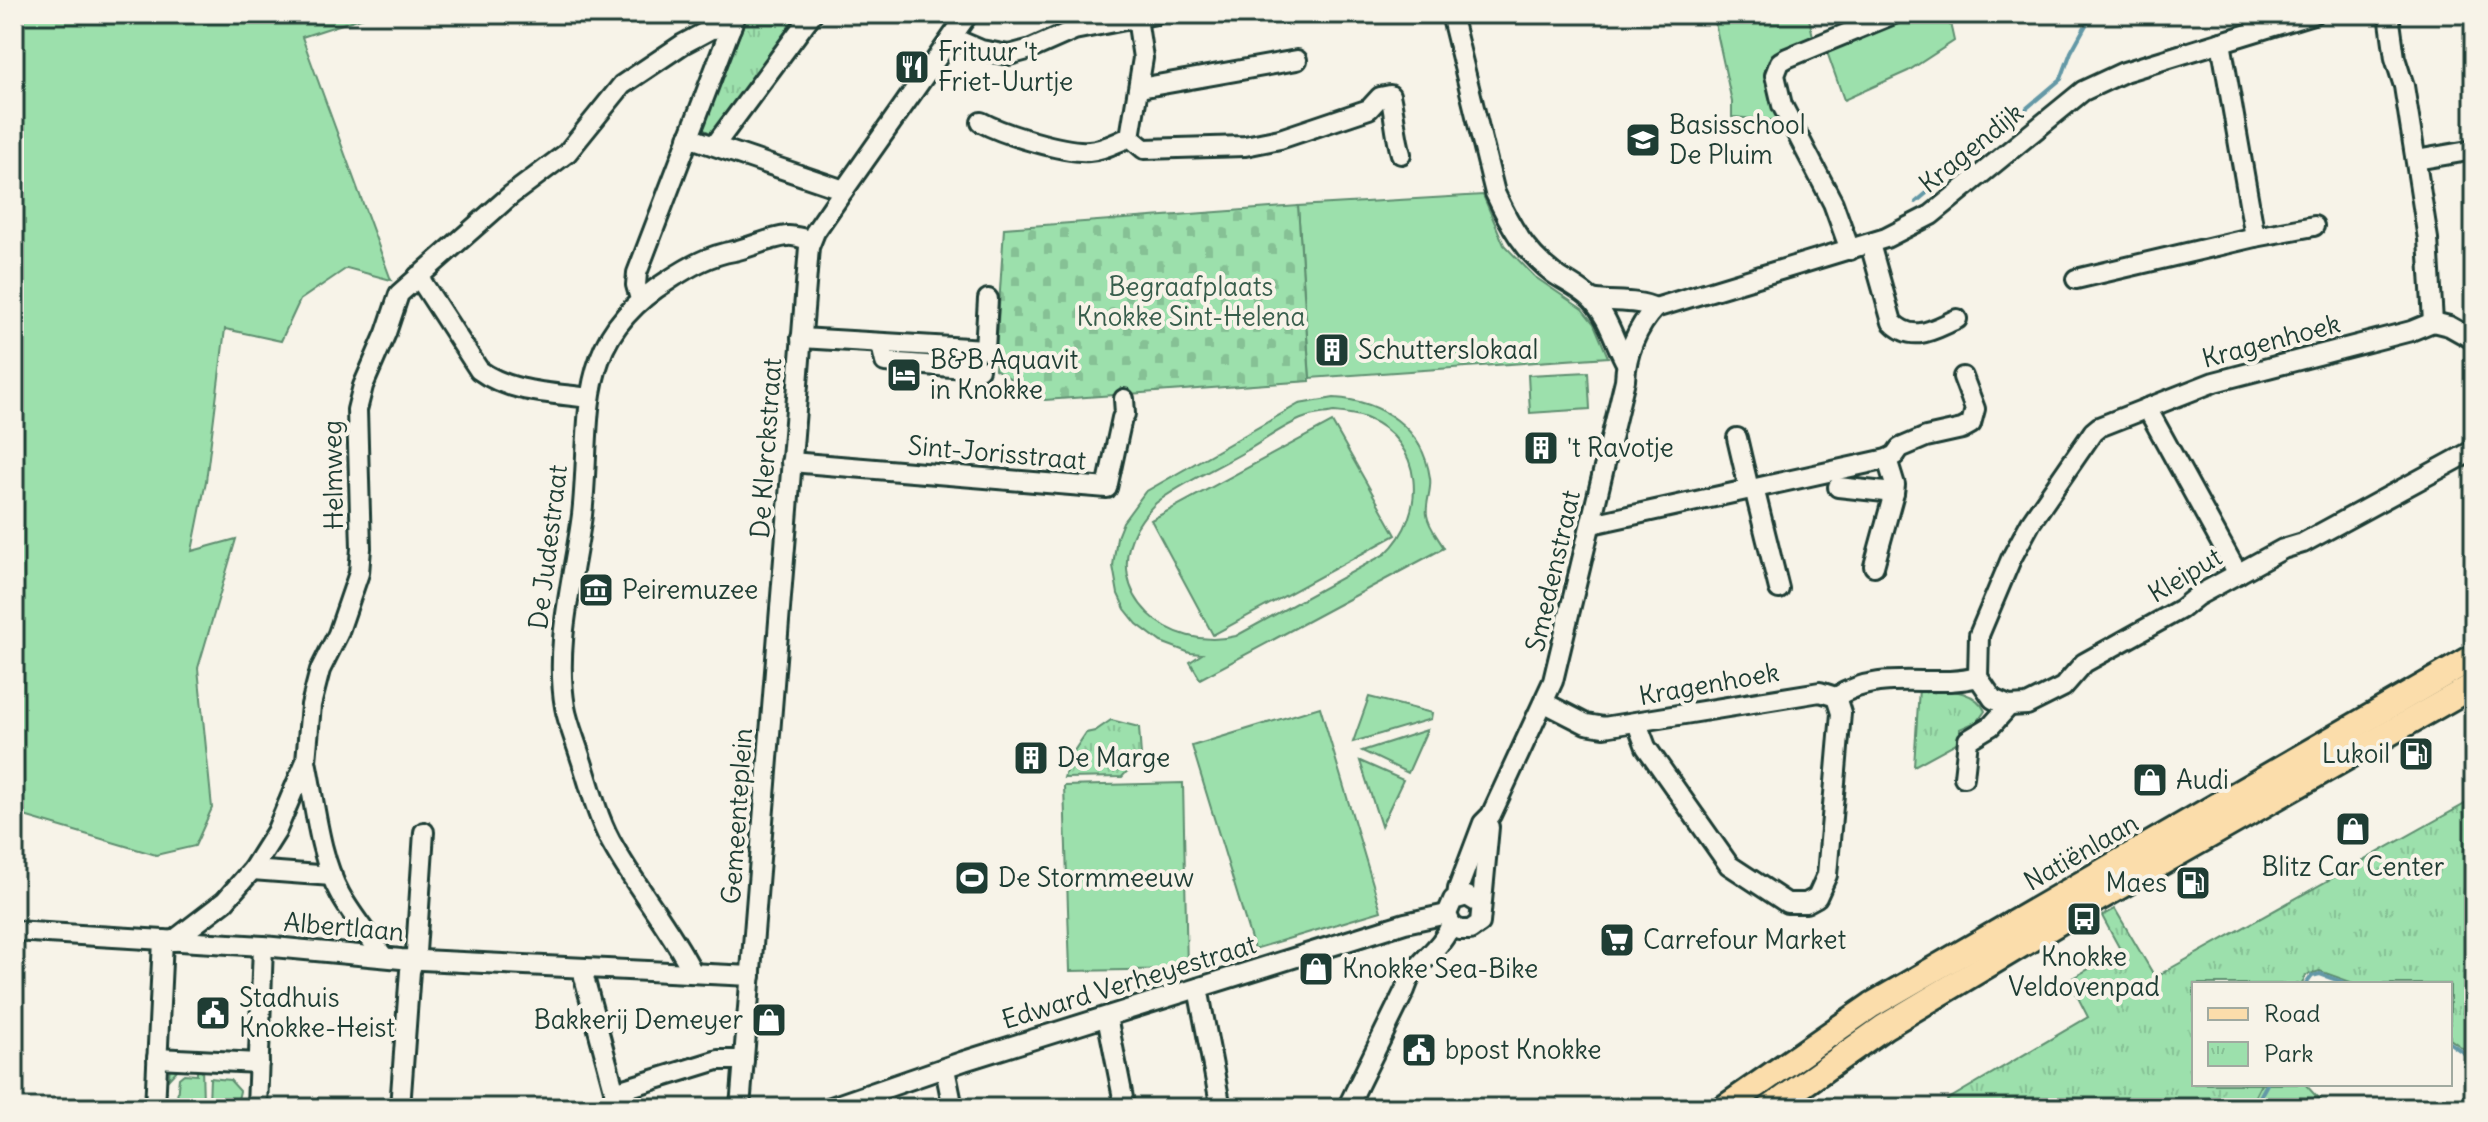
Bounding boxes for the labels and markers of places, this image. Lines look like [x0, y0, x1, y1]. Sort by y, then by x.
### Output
place label: Frituur 't Friet-Uurtje [938, 35, 1073, 98]
restaurant icon: Frituur 't Friet-Uurtje [893, 48, 931, 86]
place label: Basisschool De Pluim [1669, 108, 1805, 171]
school or university icon: Basisschool De Pluim [1624, 121, 1662, 159]
building icon: Schutterslokaal [1313, 331, 1351, 369]
place label: Schutterslokaal [1358, 333, 1538, 366]
place label: B&B Aquavit in Knokke [930, 343, 1079, 406]
hotel icon: B&B Aquavit in Knokke [885, 356, 923, 394]
building icon: 't Ravotje [1522, 429, 1560, 467]
place label: 't Ravotje [1567, 431, 1674, 464]
museum icon: Peiremuzee [577, 571, 615, 609]
place label: Peiremuzee [622, 573, 758, 606]
fuel station icon: Lukoil [2397, 735, 2435, 773]
place label: Lukoil [2322, 737, 2390, 770]
building icon: De Marge [1012, 739, 1050, 777]
place label: De Marge [1057, 741, 1170, 774]
shop icon: Audi [2131, 761, 2169, 799]
place label: Audi [2176, 763, 2229, 796]
shop icon: Blitz Car Center [2334, 810, 2372, 848]
place label: Blitz Car Center [2262, 850, 2445, 883]
sports icon: De Stormmeeuw [953, 859, 991, 897]
place label: De Stormmeeuw [998, 861, 1194, 894]
fuel station icon: Maes [2174, 864, 2212, 902]
place label: Maes [2106, 866, 2167, 899]
bus stop icon: Knokke Veldovenpad [2065, 900, 2103, 938]
supermarket icon: Carrefour Market [1598, 921, 1636, 959]
place label: Carrefour Market [1643, 923, 1846, 956]
place label: Knokke Veldovenpad [2008, 940, 2160, 1003]
shop icon: Knokke Sea-Bike [1297, 950, 1335, 988]
place label: Knokke Sea-Bike [1342, 952, 1538, 985]
place label: Stadhuis Knokke-Heist [239, 981, 395, 1044]
public building icon: Stadhuis Knokke-Heist [194, 994, 232, 1032]
shop icon: Bakkerij Demeyer [750, 1001, 788, 1039]
place label: Bakkerij Demeyer [534, 1003, 743, 1036]
public building icon: bpost Knokke [1400, 1031, 1438, 1069]
place label: bpost Knokke [1445, 1033, 1602, 1066]

